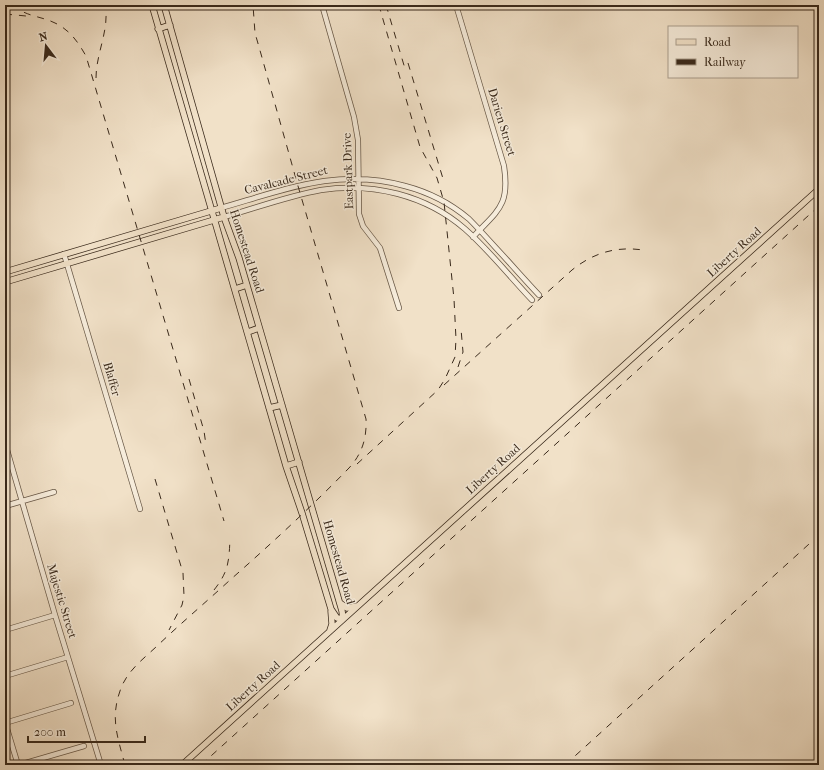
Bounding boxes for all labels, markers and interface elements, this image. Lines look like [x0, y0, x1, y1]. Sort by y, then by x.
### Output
north arrow [26, 26, 66, 66]
legend [668, 26, 798, 78]
text: N [38, 29, 50, 44]
text: Road [704, 35, 731, 49]
text: Railway [704, 55, 746, 69]
street label: Darien Street [485, 86, 519, 158]
street label: Eastpark Drive [340, 132, 356, 210]
street label: Cavalcade Street [243, 163, 330, 197]
street label: Homestead Road [227, 207, 267, 295]
street label: Liberty Road [704, 224, 764, 280]
street label: Blaffer [100, 360, 124, 399]
street label: Liberty Road [463, 441, 523, 497]
street label: Homestead Road [320, 518, 358, 606]
street label: Majestic Street [44, 562, 80, 641]
street label: Liberty Road [223, 658, 283, 714]
scale bar [28, 718, 145, 744]
text: 200 m [34, 725, 66, 739]

